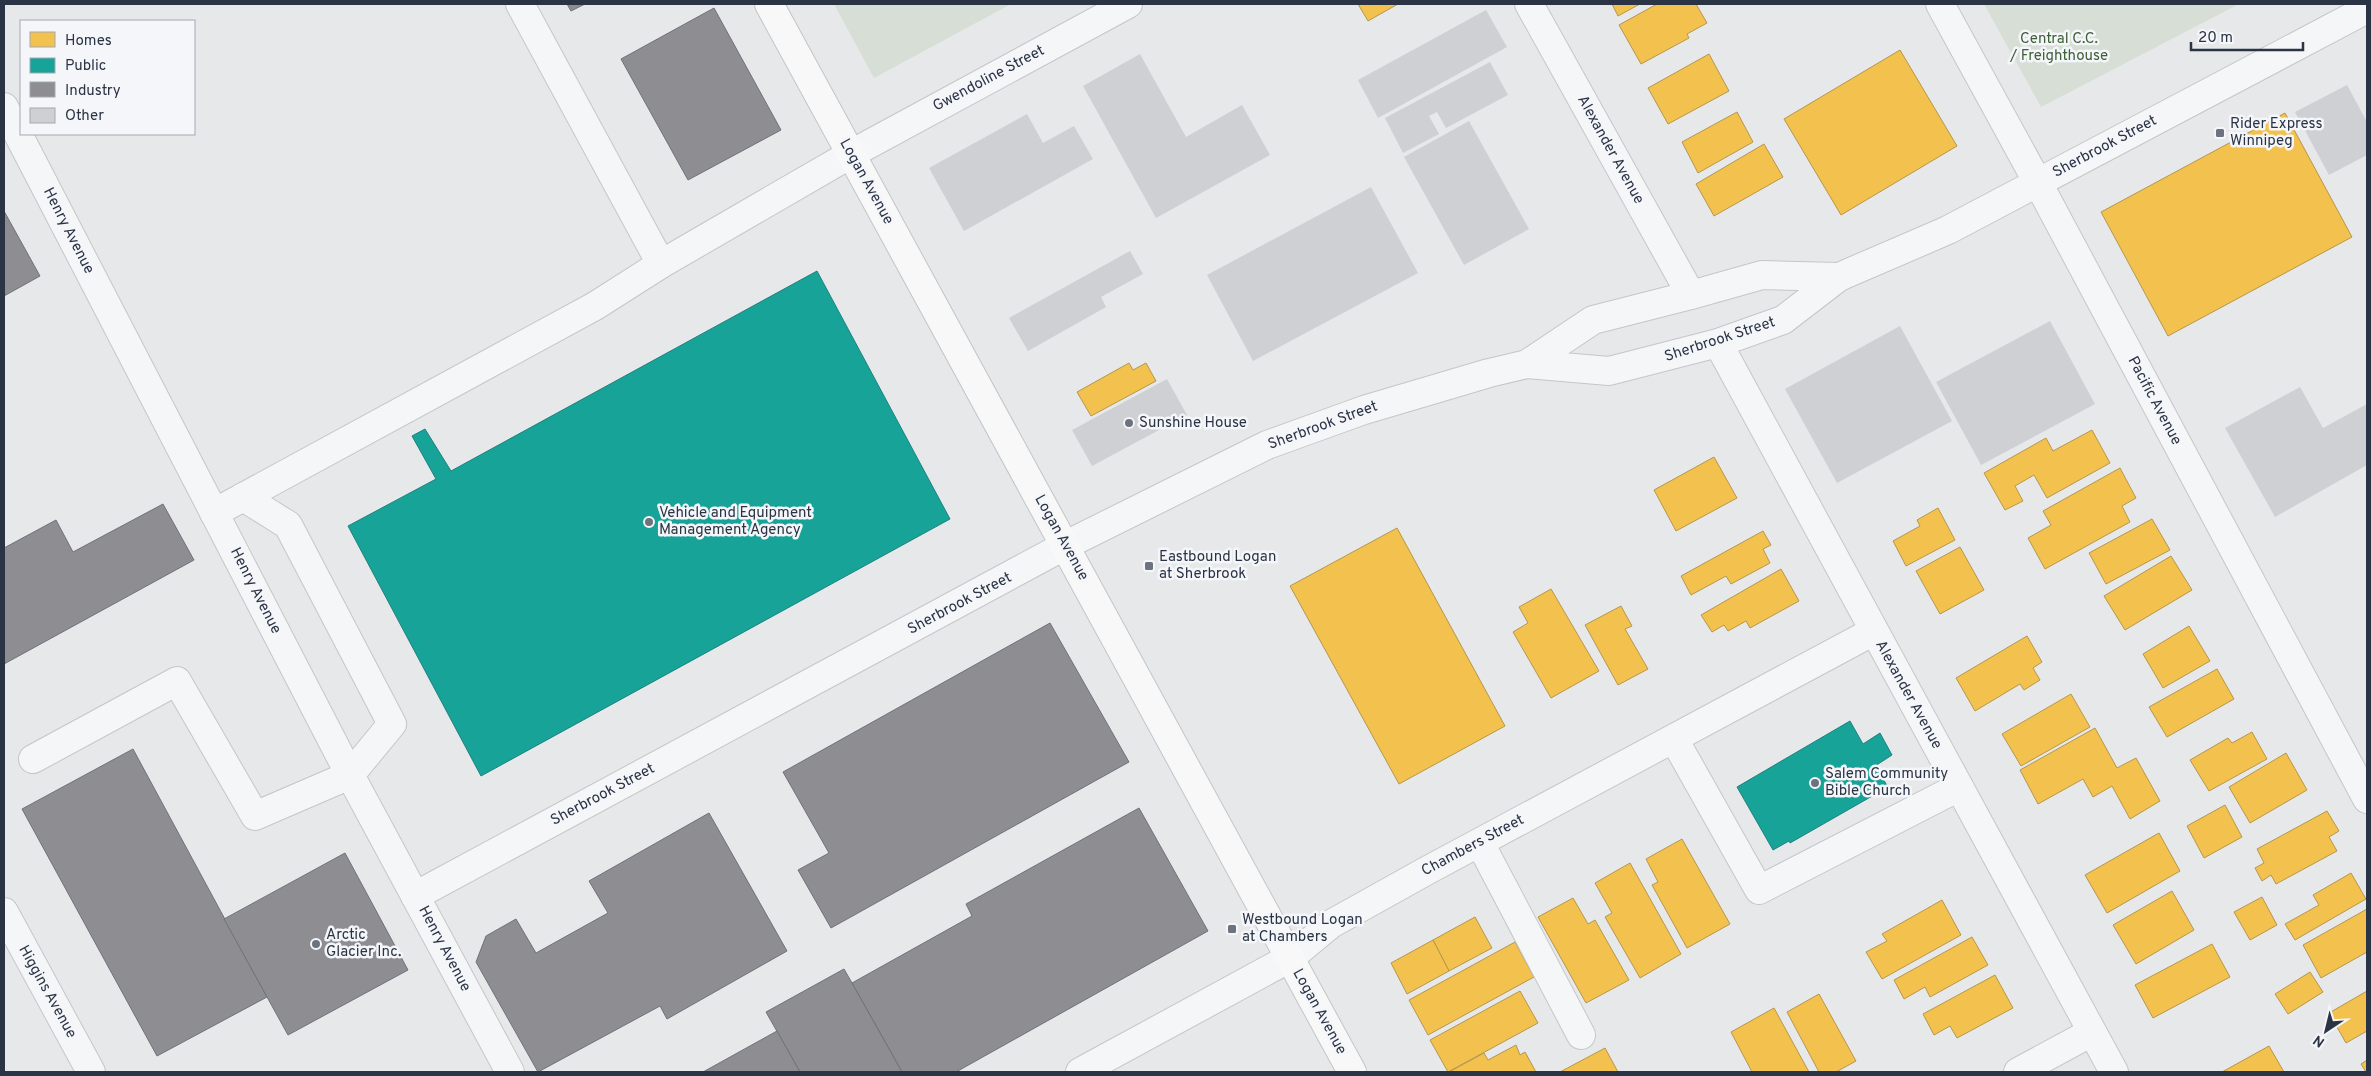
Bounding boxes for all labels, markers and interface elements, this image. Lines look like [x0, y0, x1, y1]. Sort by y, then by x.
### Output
legend [20, 20, 195, 135]
scale bar [2191, 20, 2304, 52]
text: 20 m [2198, 29, 2233, 48]
park label: Central C.C. / Freighthouse [2009, 30, 2108, 66]
text: Homes [65, 32, 112, 51]
street label: Gwendoline Street [930, 42, 1048, 116]
text: Public [65, 57, 106, 76]
text: Industry [65, 82, 121, 101]
street label: Alexander Avenue [1572, 92, 1648, 208]
text: Other [65, 107, 104, 126]
street label: Sherbrook Street [2050, 112, 2160, 182]
place label: Rider Express Winnipeg [2230, 115, 2323, 151]
marker: Rider Express Winnipeg [2214, 127, 2226, 139]
street label: Logan Avenue [835, 136, 897, 228]
street label: Henry Avenue [38, 185, 98, 277]
street label: Sherbrook Street [1662, 313, 1778, 367]
street label: Pacific Avenue [2123, 353, 2185, 449]
street label: Sherbrook Street [1266, 397, 1380, 455]
place label: Sunshine House [1139, 414, 1247, 433]
marker: Sunshine House [1123, 417, 1135, 429]
street label: Logan Avenue [1030, 492, 1092, 584]
place label: Vehicle and Equipment Management Agency [659, 504, 812, 540]
marker: Vehicle and Equipment Management Agency [643, 516, 655, 528]
street label: Henry Avenue [225, 545, 285, 637]
place label: Eastbound Logan at Sherbrook [1159, 548, 1276, 584]
marker: Eastbound Logan at Sherbrook [1143, 560, 1155, 572]
street label: Sherbrook Street [905, 569, 1015, 639]
street label: Alexander Avenue [1870, 637, 1946, 753]
street label: Sherbrook Street [548, 760, 658, 830]
place label: Salem Community Bible Church [1825, 765, 1948, 801]
marker: Salem Community Bible Church [1809, 777, 1821, 789]
street label: Chambers Street [1418, 811, 1528, 881]
street label: Henry Avenue [413, 903, 475, 995]
place label: Westbound Logan at Chambers [1242, 911, 1363, 947]
marker: Westbound Logan at Chambers [1226, 923, 1238, 935]
place label: Arctic Glacier Inc. [326, 926, 401, 962]
marker: Arctic Glacier Inc. [310, 938, 322, 950]
street label: Higgins Avenue [14, 942, 80, 1042]
street label: Logan Avenue [1288, 966, 1350, 1058]
north arrow [2301, 1006, 2351, 1056]
text: N [2310, 1031, 2328, 1050]

